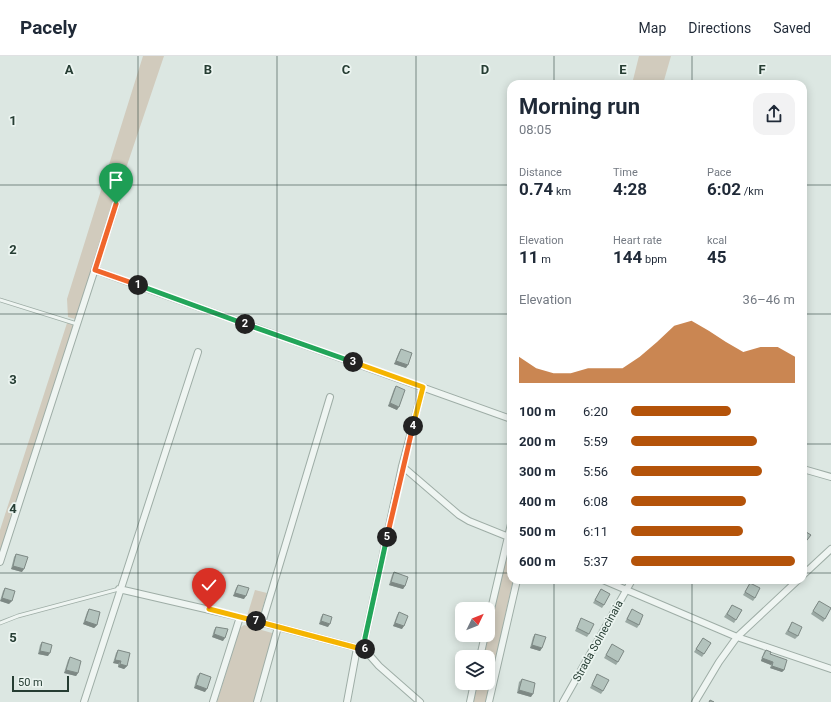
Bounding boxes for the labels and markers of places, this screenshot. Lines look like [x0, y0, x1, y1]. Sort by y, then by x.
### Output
pin [99, 163, 133, 204]
pin: 1 [128, 275, 148, 295]
pin: 2 [235, 314, 255, 334]
pin: 3 [343, 352, 363, 372]
pin: 4 [403, 416, 423, 436]
pin: 5 [377, 527, 397, 547]
pin [192, 568, 226, 609]
pin: 7 [246, 611, 266, 631]
pin: 6 [355, 639, 375, 659]

